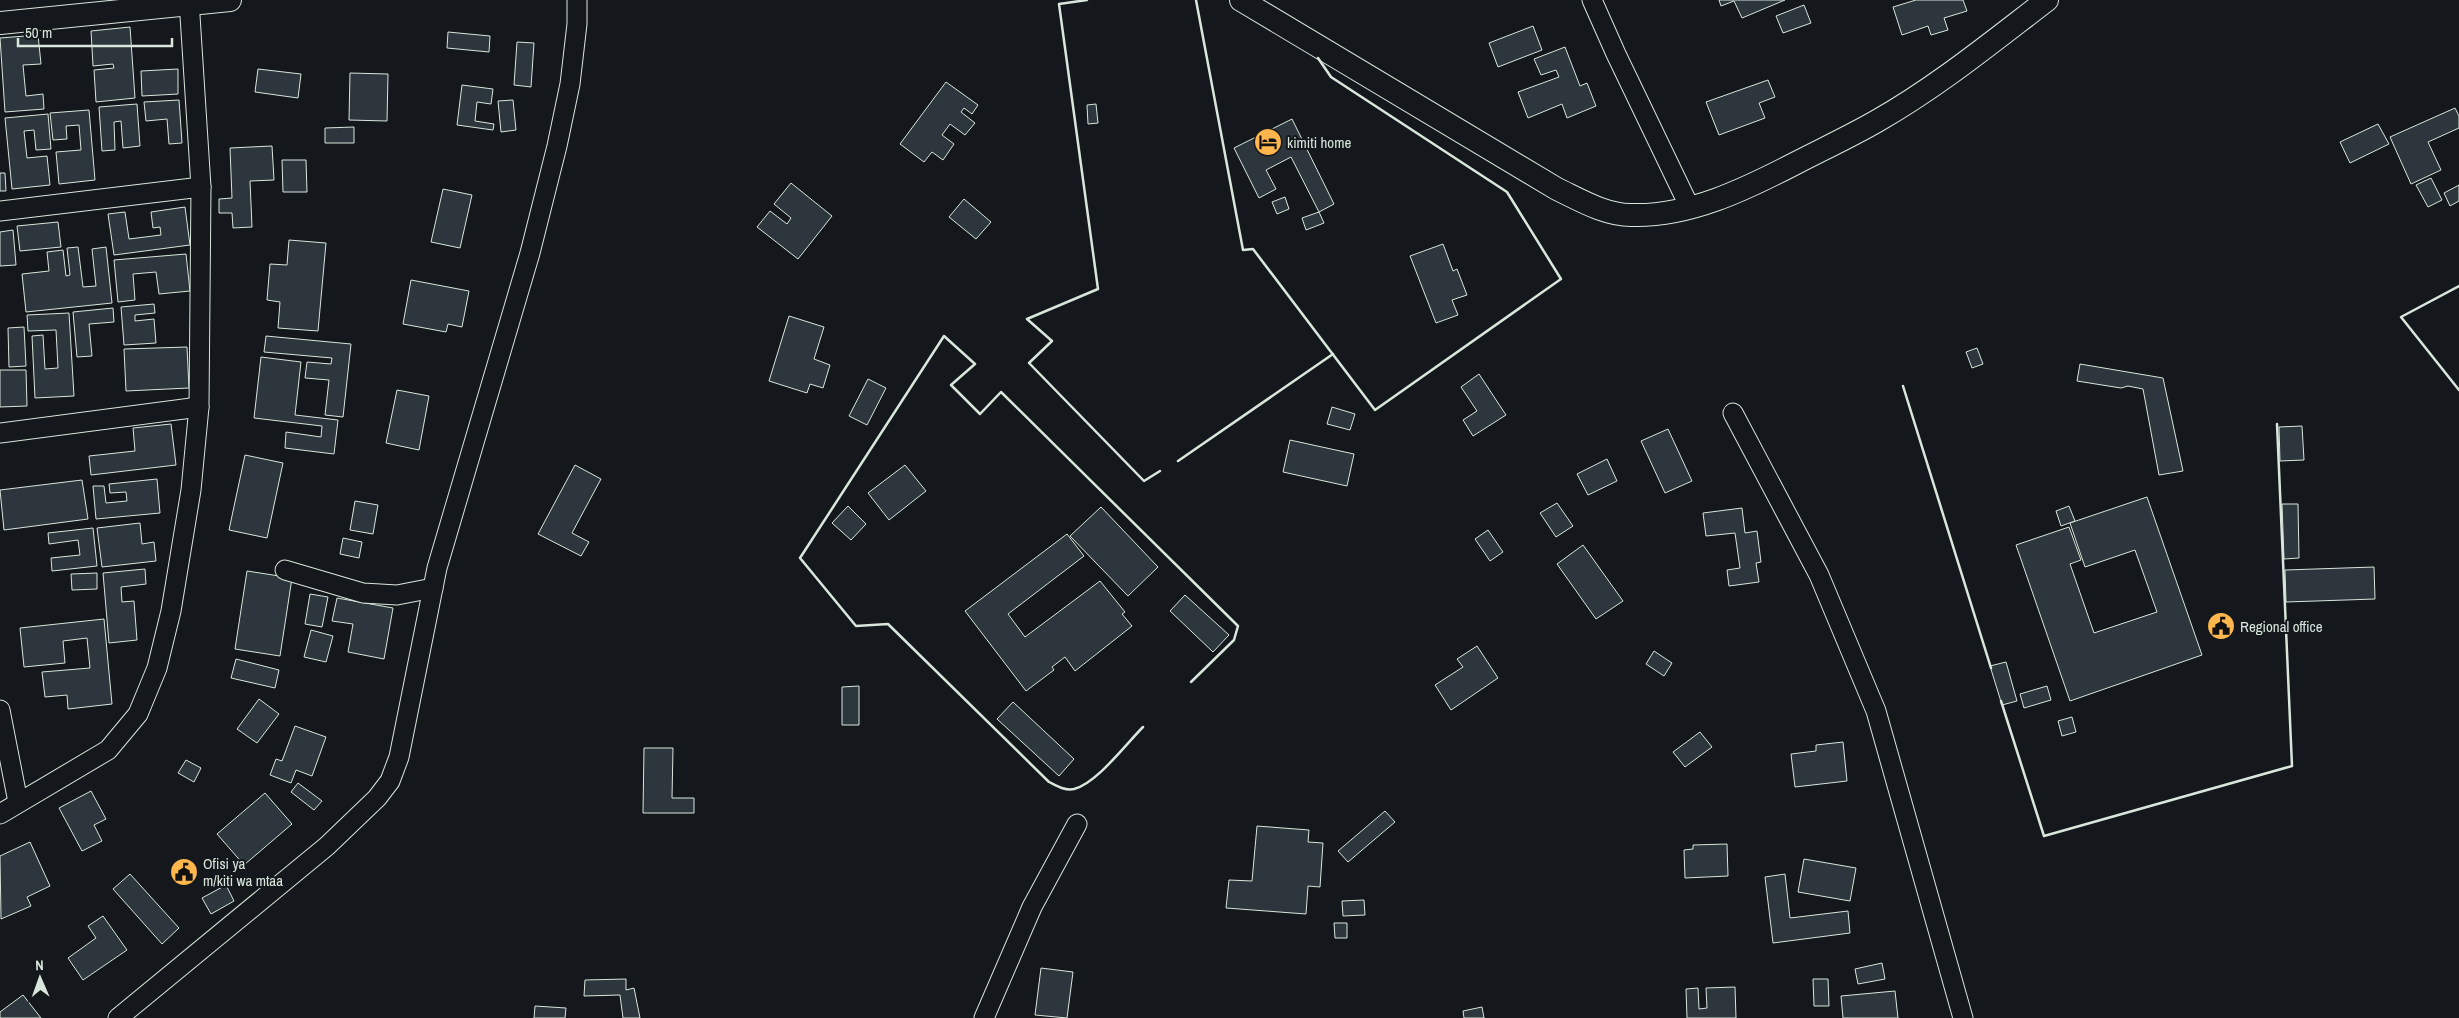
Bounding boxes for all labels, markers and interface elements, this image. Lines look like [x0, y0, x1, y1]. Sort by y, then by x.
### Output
scale bar [18, 15, 171, 47]
text: 50 m [25, 22, 52, 43]
hotel icon: kimiti home [1253, 127, 1283, 157]
place label: kimiti home [1287, 132, 1351, 153]
public building icon: Regional office [2206, 611, 2236, 641]
place label: Regional office [2240, 616, 2323, 637]
place label: Ofisi ya m/kiti wa mtaa [203, 853, 283, 891]
public building icon: Ofisi ya m/kiti wa mtaa [169, 857, 199, 887]
north arrow [15, 953, 65, 1003]
text: N [35, 956, 44, 974]

